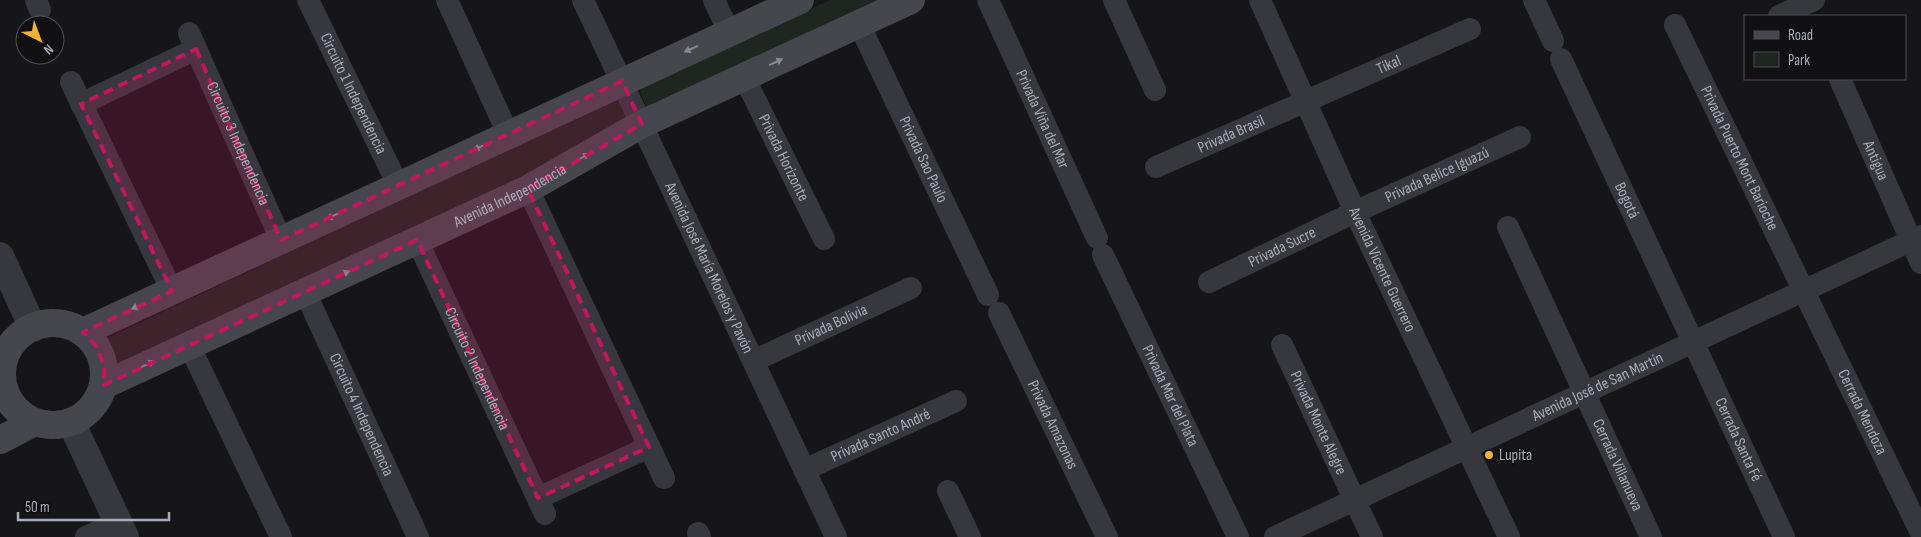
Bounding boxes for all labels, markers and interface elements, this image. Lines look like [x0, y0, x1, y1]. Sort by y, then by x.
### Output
north arrow [15, 15, 65, 65]
legend [1744, 15, 1906, 80]
text: Road [1788, 26, 1813, 45]
street label: Circuito 1 Independencia [316, 30, 391, 157]
text: N [40, 40, 57, 58]
one-way arrow [684, 45, 699, 54]
street label: Tikal [1373, 51, 1404, 78]
text: Park [1788, 51, 1810, 70]
one-way arrow [769, 58, 783, 66]
street label: Privada Viña del Mar [1012, 67, 1074, 172]
street label: Circuito 3 Independencia [202, 79, 274, 208]
street label: Privada Puerto Mont Barioche [1696, 83, 1783, 234]
street label: Privada Horizonte [754, 111, 813, 204]
street label: Privada Brasil [1195, 111, 1268, 157]
street label: Privada Sao Paulo [895, 113, 952, 206]
street label: Antigua [1858, 137, 1893, 183]
one-way arrow [473, 143, 488, 151]
street label: Privada Belice Iguazú [1382, 143, 1492, 207]
one-way arrow [577, 153, 590, 162]
street label: Avenida Independencia [450, 160, 570, 232]
street label: Avenida José María Morelos y Pavón [660, 178, 758, 356]
street label: Bogotá [1610, 179, 1644, 221]
street label: Avenida Vicente Guerrero [1344, 203, 1420, 335]
one-way arrow [326, 212, 340, 220]
street label: Privada Sucre [1245, 223, 1319, 271]
one-way arrow [336, 270, 350, 278]
street label: Privada Bolivia [792, 300, 870, 350]
one-way arrow [131, 303, 145, 311]
street label: Circuito 2 Independencia [440, 304, 514, 433]
street label: Privada Mar del Plata [1138, 342, 1203, 450]
street label: Avenida José de San Martín [1528, 348, 1666, 426]
street label: Circuito 4 Independencia [325, 350, 398, 479]
one-way arrow [141, 360, 155, 368]
street label: Cerrada Mendoza [1834, 366, 1891, 458]
street label: Privada Monte Alegre [1286, 368, 1351, 478]
street label: Privada Amazonas [1023, 377, 1082, 472]
street label: Cerrada Santa Fé [1711, 395, 1766, 485]
street label: Privada Santo André [828, 404, 933, 466]
street label: Cerrada Villanueva [1588, 416, 1647, 514]
place label: Lupita [1499, 446, 1532, 465]
marker: Lupita [1483, 449, 1495, 461]
scale bar [18, 490, 169, 522]
text: 50 m [25, 498, 50, 517]

